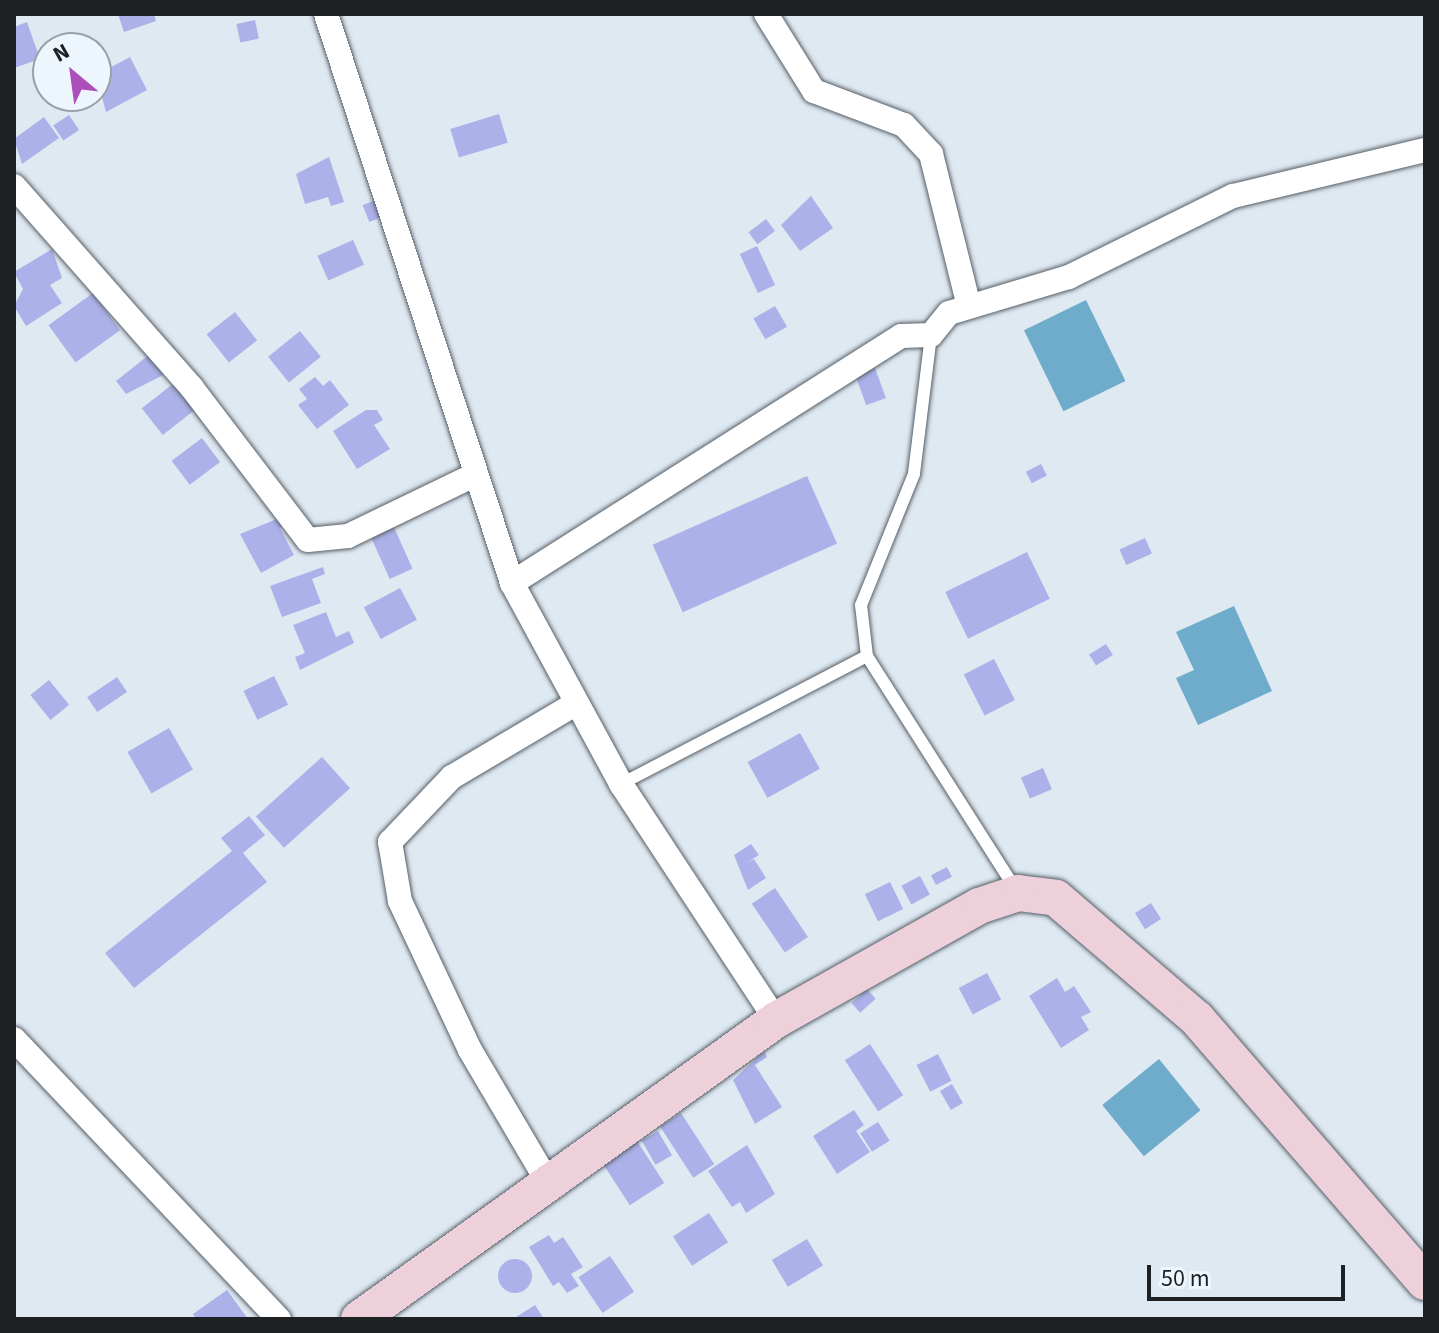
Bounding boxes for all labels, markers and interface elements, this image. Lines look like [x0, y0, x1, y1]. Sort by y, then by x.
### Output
north arrow [32, 32, 112, 112]
text: N [47, 35, 75, 70]
scale bar [1151, 1249, 1349, 1299]
text: 50 m [1161, 1261, 1210, 1296]

